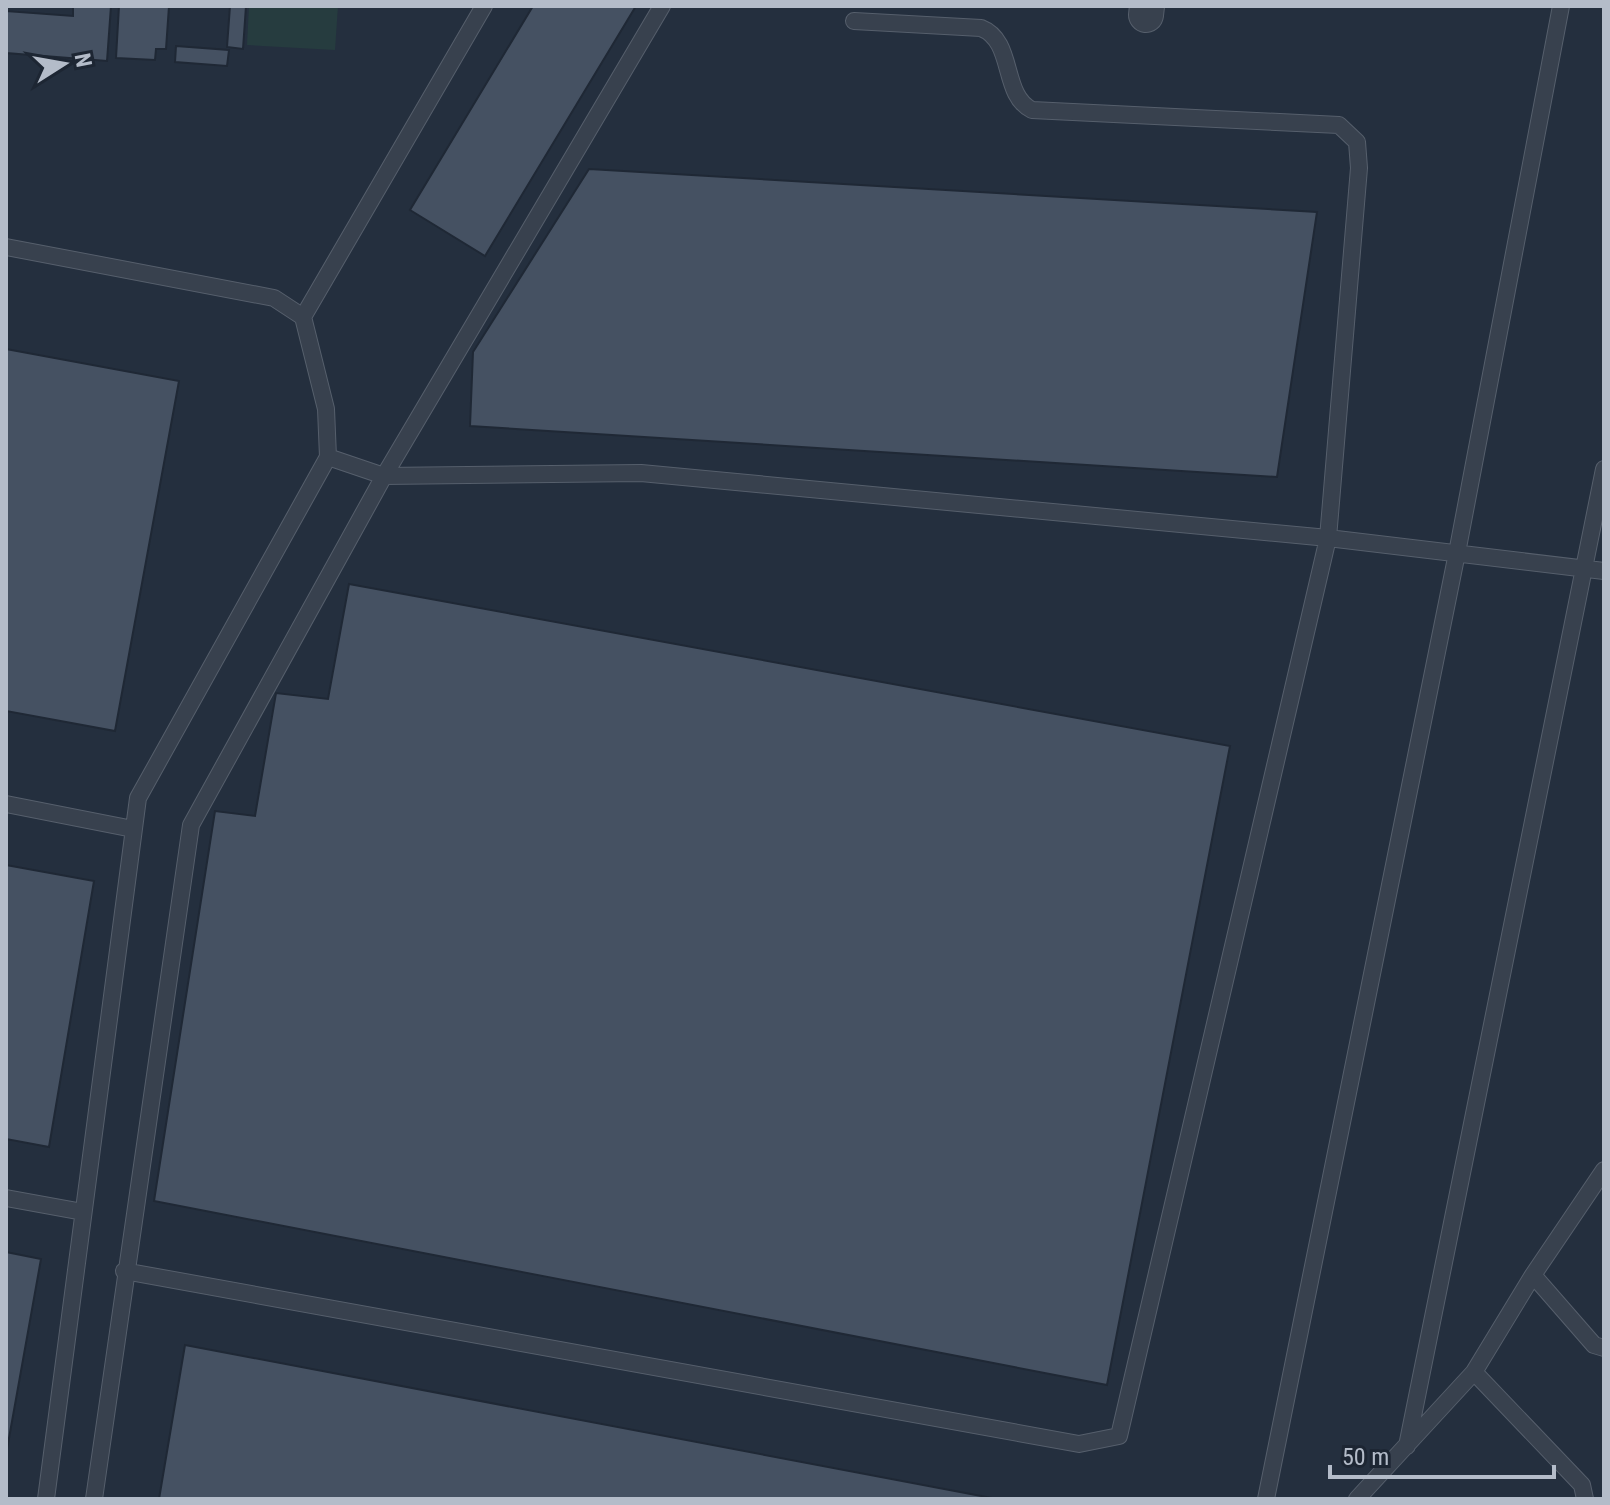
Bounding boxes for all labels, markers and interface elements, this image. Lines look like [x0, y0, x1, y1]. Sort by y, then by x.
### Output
north arrow [24, 24, 104, 104]
text: N [70, 51, 97, 69]
scale bar [1330, 1429, 1554, 1479]
text: 50 m [1342, 1443, 1389, 1471]

